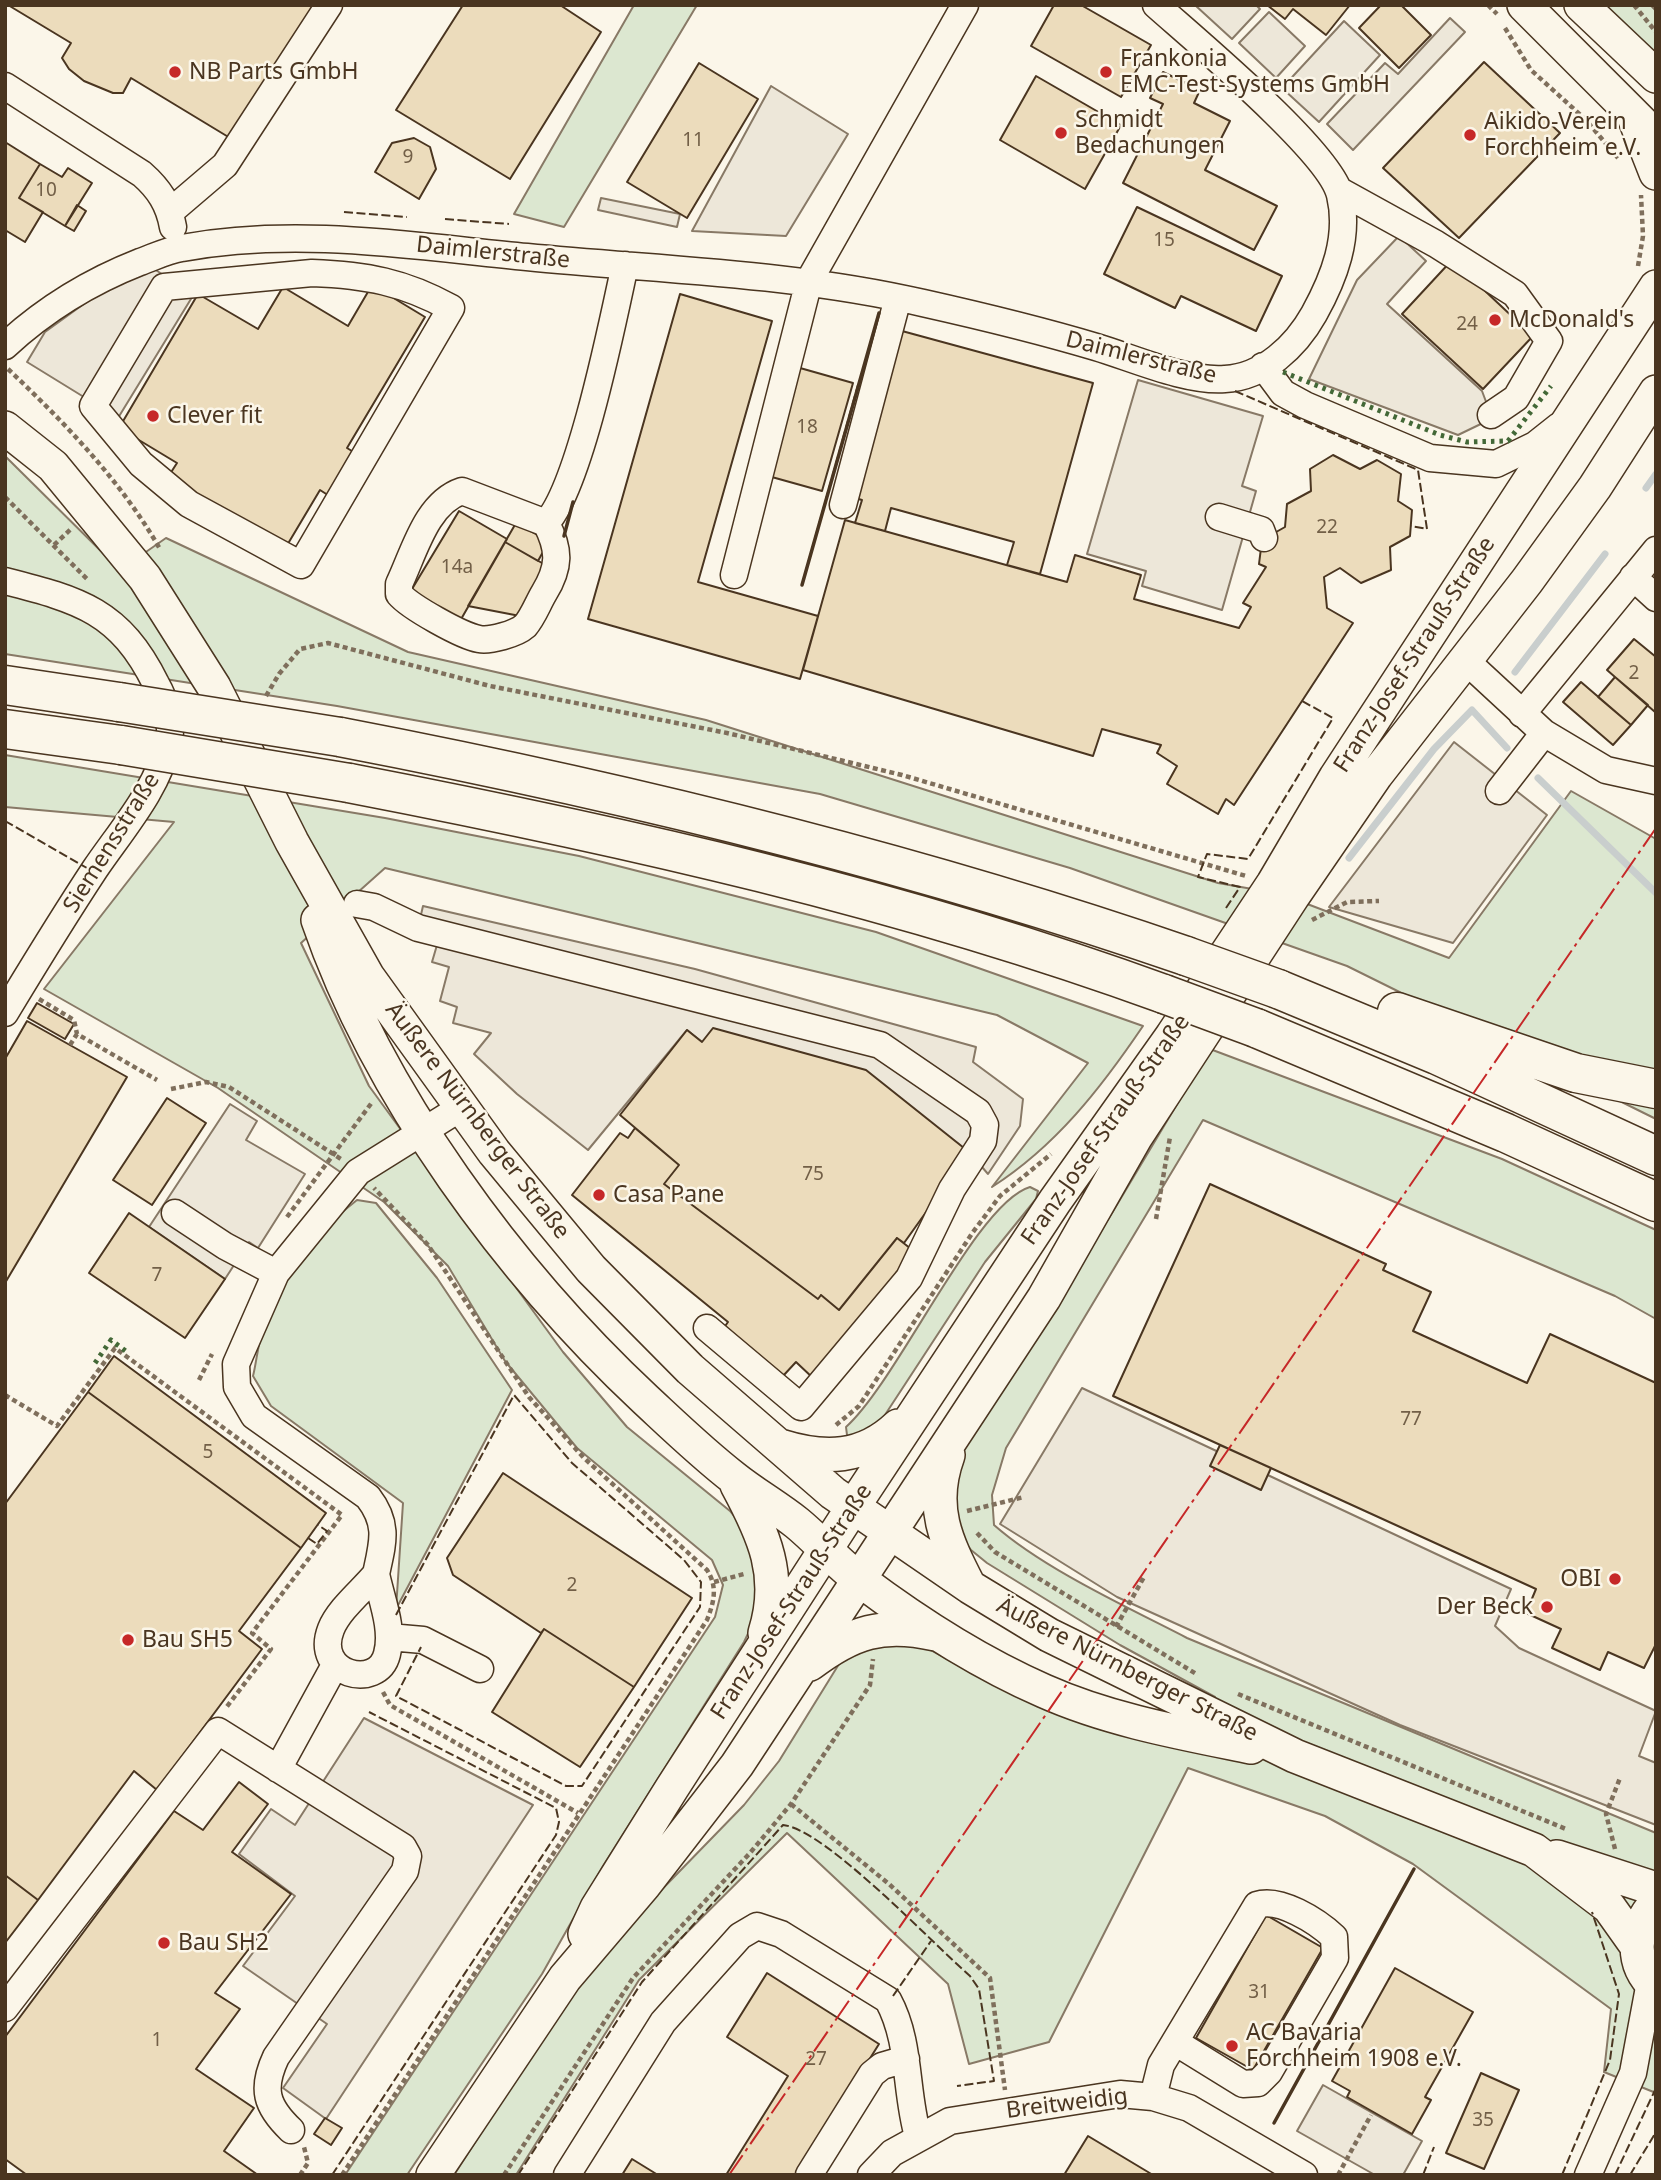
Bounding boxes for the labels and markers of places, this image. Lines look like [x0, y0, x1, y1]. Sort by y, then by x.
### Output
place label: Frankonia EMC-Test-Systems GmbH [1120, 45, 1390, 99]
place label: NB Parts GmbH [189, 58, 358, 86]
marker: NB Parts GmbH [167, 64, 183, 80]
marker: Frankonia EMC-Test-Systems GmbH [1098, 64, 1114, 80]
place label: Schmidt Bedachungen [1075, 106, 1225, 160]
place label: Aikido-Verein Forchheim e.V. [1484, 108, 1641, 162]
marker: Schmidt Bedachungen [1053, 125, 1069, 141]
marker: Aikido-Verein Forchheim e.V. [1462, 127, 1478, 143]
place label: McDonald's [1509, 306, 1634, 334]
marker: McDonald's [1487, 312, 1503, 328]
place label: Clever fit [167, 402, 262, 430]
marker: Clever fit [145, 408, 161, 424]
place label: Casa Pane [613, 1181, 724, 1209]
marker: Casa Pane [591, 1187, 607, 1203]
place label: OBI [1560, 1565, 1601, 1593]
marker: OBI [1607, 1571, 1623, 1587]
place label: Der Beck [1437, 1593, 1533, 1621]
marker: Der Beck [1539, 1599, 1555, 1615]
place label: Bau SH5 [142, 1626, 233, 1654]
marker: Bau SH5 [120, 1632, 136, 1648]
place label: Bau SH2 [178, 1929, 269, 1957]
marker: Bau SH2 [156, 1935, 172, 1951]
place label: AC Bavaria Forchheim 1908 e.V. [1246, 2019, 1462, 2073]
marker: AC Bavaria Forchheim 1908 e.V. [1224, 2038, 1240, 2054]

